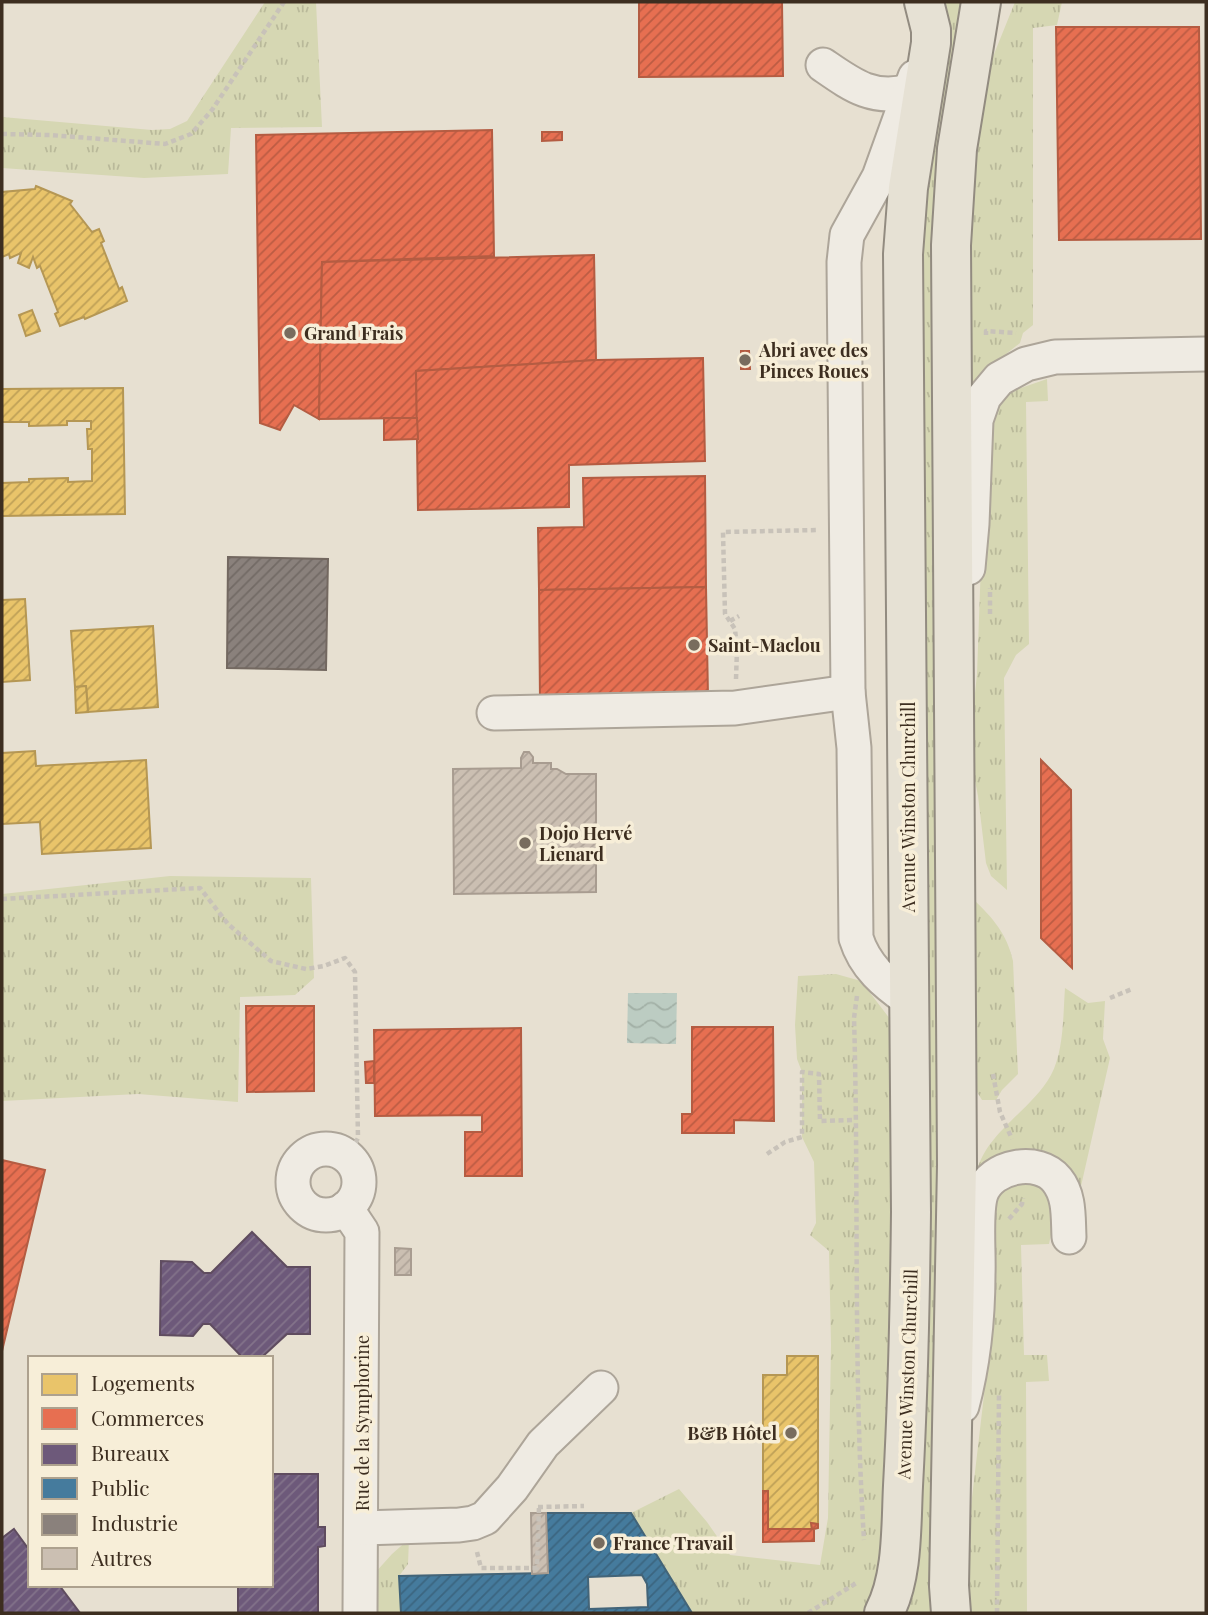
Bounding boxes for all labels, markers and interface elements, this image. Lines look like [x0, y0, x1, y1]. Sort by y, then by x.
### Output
place label: Grand Frais [304, 321, 403, 345]
marker: Grand Frais [282, 325, 298, 341]
place label: Abri avec des Pinces Roues [758, 338, 869, 383]
marker: Abri avec des Pinces Roues [737, 352, 753, 368]
place label: Saint-Maclou [708, 633, 821, 657]
marker: Saint-Maclou [686, 637, 702, 653]
street label: Avenue Winston Churchill [896, 702, 920, 913]
place label: Dojo Hervé Lienard [539, 821, 632, 866]
marker: Dojo Hervé Lienard [517, 835, 533, 851]
street label: Avenue Winston Churchill [891, 1268, 923, 1481]
street label: Rue de la Symphorine [350, 1335, 374, 1511]
legend [28, 1356, 273, 1587]
text: Logements [91, 1368, 195, 1396]
text: Commerces [91, 1403, 204, 1431]
place label: B&B Hôtel [687, 1421, 777, 1445]
marker: B&B Hôtel [783, 1425, 799, 1441]
text: Bureaux [91, 1438, 169, 1466]
text: Public [91, 1473, 149, 1501]
text: Industrie [91, 1508, 178, 1536]
place label: France Travail [613, 1531, 734, 1555]
marker: France Travail [591, 1535, 607, 1551]
text: Autres [90, 1543, 152, 1571]

